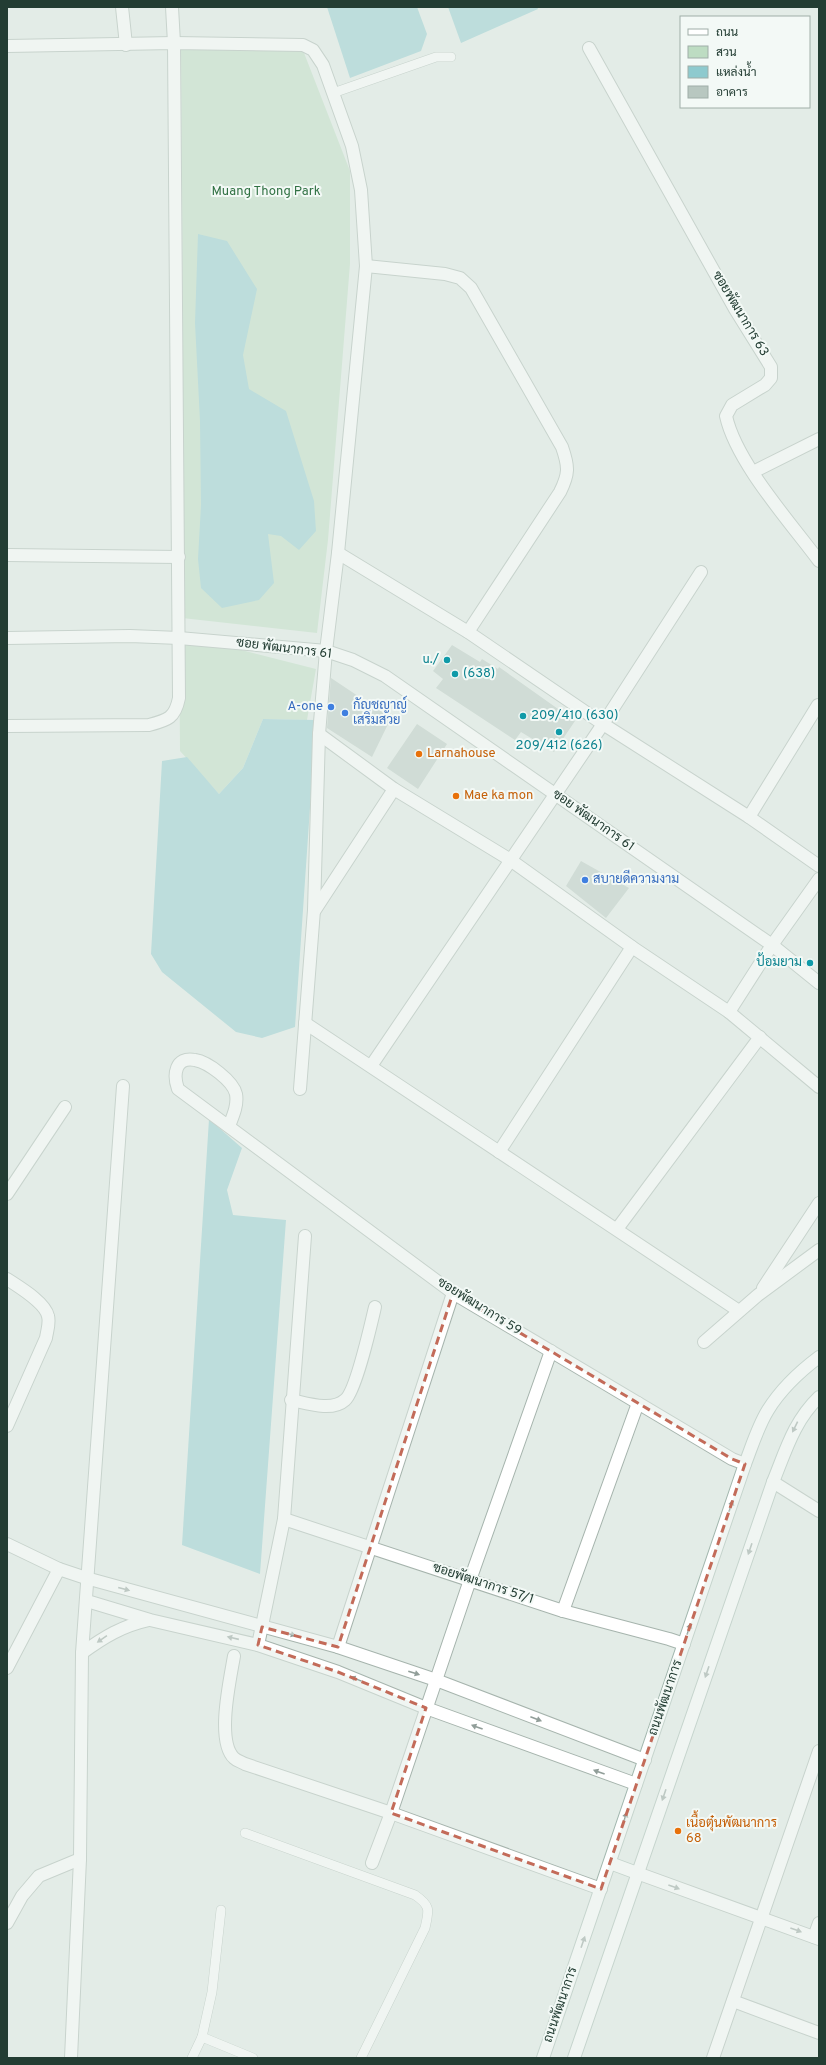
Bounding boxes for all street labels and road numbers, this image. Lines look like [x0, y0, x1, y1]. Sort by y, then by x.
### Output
street label: ซอยพัฒนาการ 63 [708, 268, 773, 360]
street label: ซอย พัฒนาการ 61 [235, 634, 333, 663]
street label: ซอย พัฒนาการ 61 [549, 786, 638, 855]
street label: ซอยพัฒนาการ 59 [434, 1274, 525, 1339]
street label: ซอยพัฒนาการ 57/1 [430, 1559, 536, 1608]
street label: ถนนพัฒนาการ [645, 1658, 686, 1738]
street label: ถนนพัฒนาการ [540, 1965, 581, 2045]

